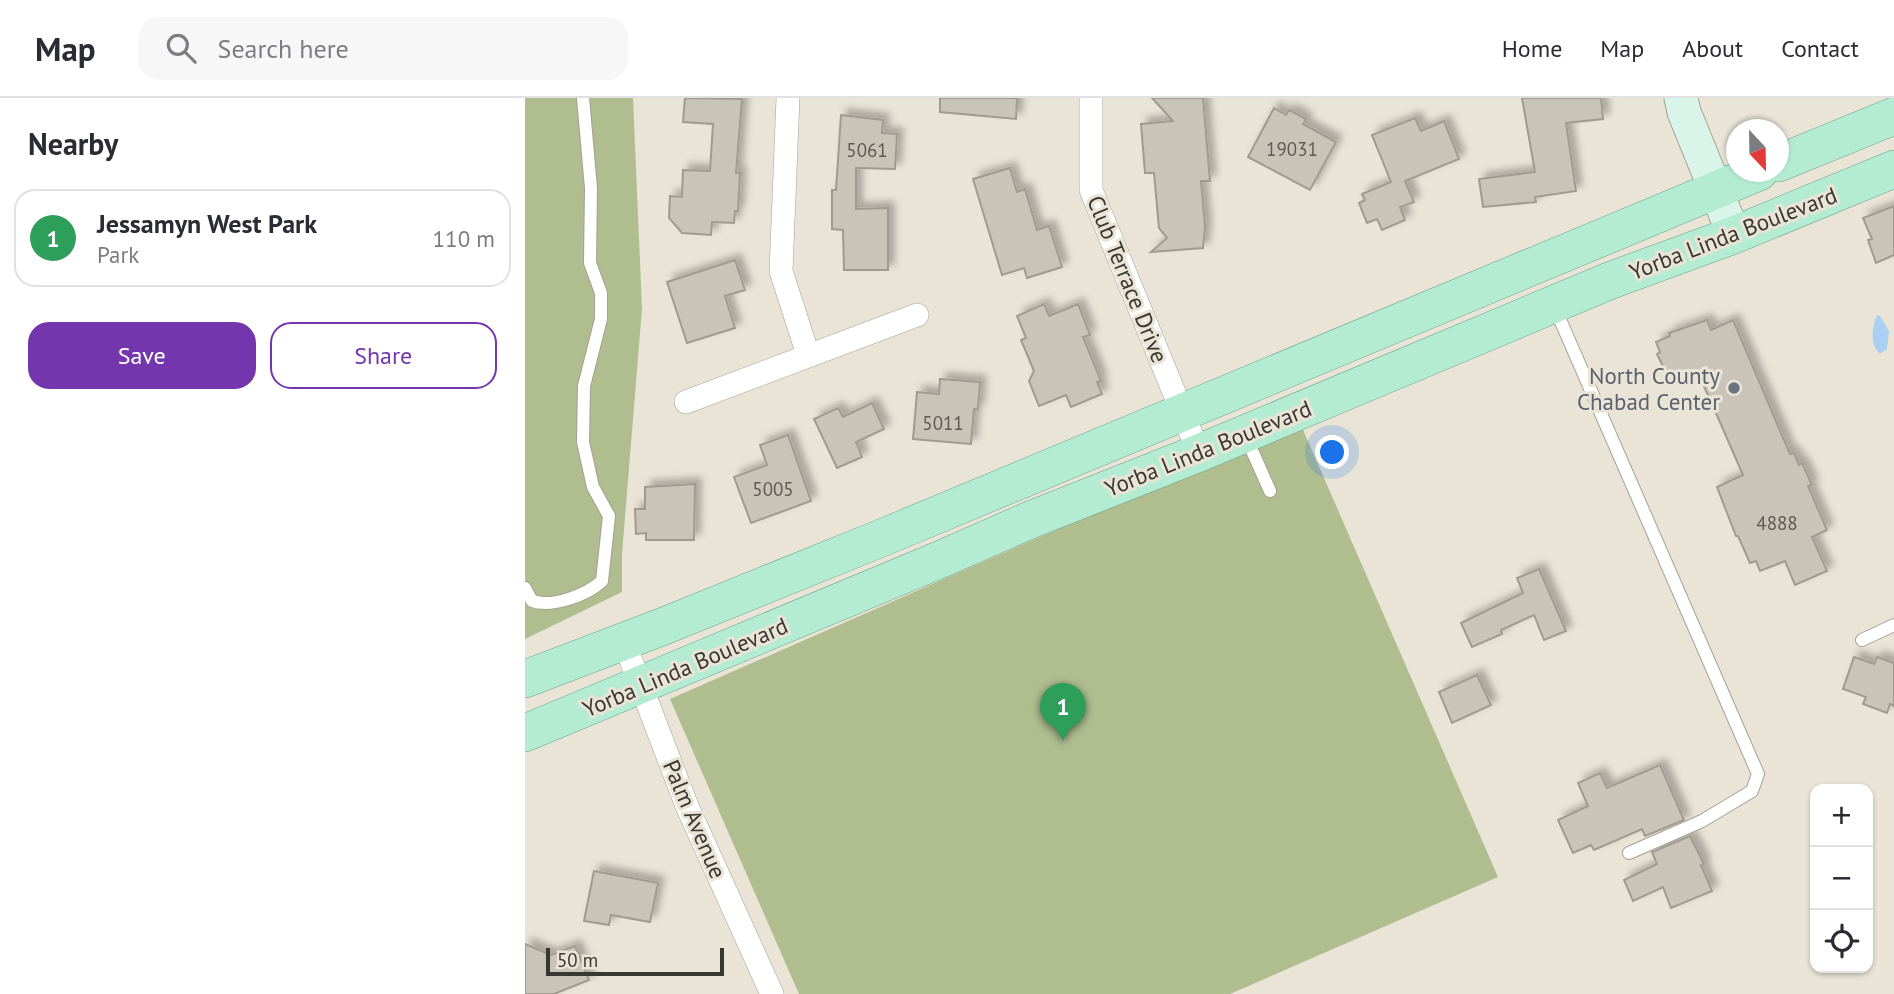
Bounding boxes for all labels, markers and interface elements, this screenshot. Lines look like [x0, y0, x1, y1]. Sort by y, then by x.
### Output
search box [138, 17, 628, 80]
text: Map [35, 27, 96, 70]
icon: search [162, 29, 200, 67]
text: Search here [218, 32, 349, 65]
text: Home [1502, 33, 1562, 64]
text: Map [1600, 33, 1644, 64]
text: About [1682, 33, 1743, 64]
text: Contact [1781, 33, 1859, 64]
north arrow [1726, 119, 1789, 182]
text: Nearby [28, 124, 118, 163]
house number: 19031 [1266, 137, 1318, 161]
house number: 5061 [846, 138, 888, 162]
street label: Yorba Linda Boulevard [1625, 180, 1841, 286]
street label: Club Terrace Drive [1081, 191, 1175, 367]
text: Jessamyn West Park [97, 207, 317, 240]
text: 1 [46, 224, 60, 253]
text: 110 m [433, 224, 495, 253]
text: Park [97, 240, 139, 269]
button: Save [28, 322, 256, 389]
button: Share [270, 322, 497, 389]
place label: North County Chabad Center [1577, 361, 1720, 416]
marker: North County Chabad Center [1726, 380, 1742, 396]
street label: Yorba Linda Boulevard [1100, 393, 1316, 503]
house number: 5011 [922, 411, 964, 435]
your location [1315, 435, 1349, 469]
house number: 5005 [752, 477, 794, 501]
house number: 4888 [1756, 511, 1798, 535]
street label: Yorba Linda Boulevard [578, 611, 792, 723]
pin: 1 [1040, 683, 1086, 741]
street label: Palm Avenue [657, 755, 733, 883]
map controls [1810, 784, 1873, 973]
button: + [1810, 784, 1873, 847]
button: − [1810, 847, 1873, 910]
button: locate [1810, 910, 1873, 973]
scale bar [546, 945, 725, 977]
text: 50 m [557, 948, 598, 972]

